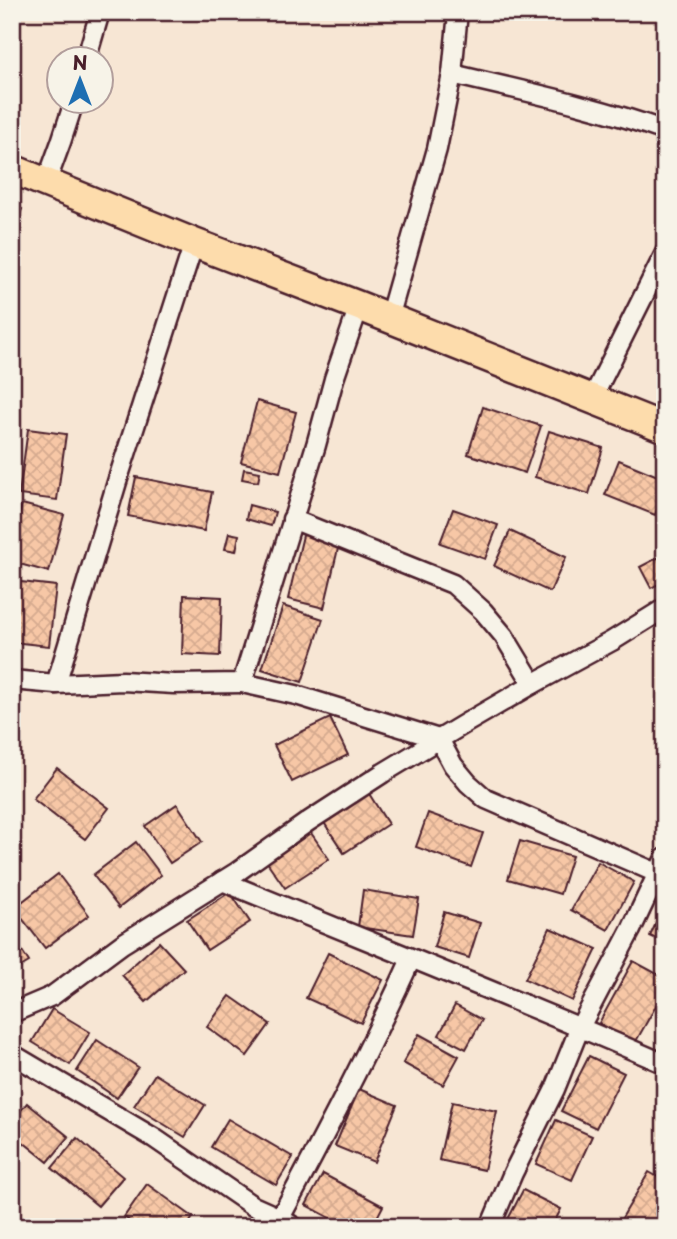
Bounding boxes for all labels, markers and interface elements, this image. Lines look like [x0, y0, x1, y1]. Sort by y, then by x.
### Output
north arrow [46, 46, 116, 116]
text: N [72, 48, 88, 76]

